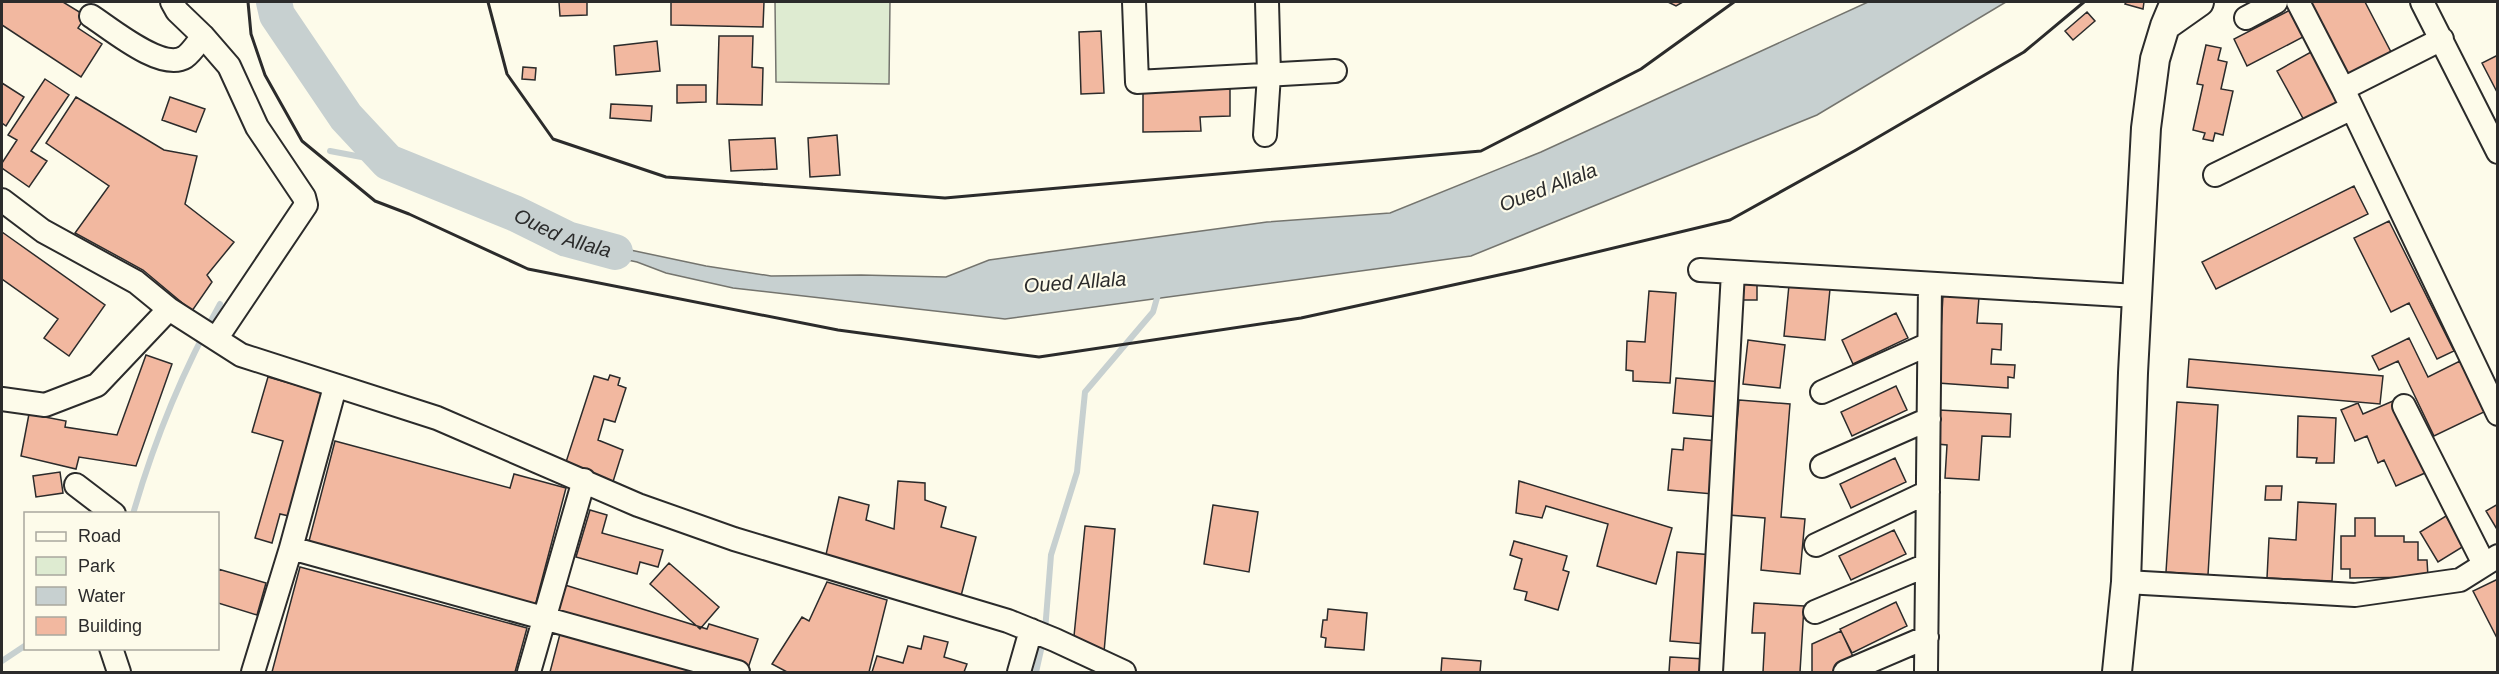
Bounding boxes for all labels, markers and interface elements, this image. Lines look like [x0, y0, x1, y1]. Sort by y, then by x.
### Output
water label: Oued Allala [1496, 158, 1600, 216]
water label: Oued Allala [511, 204, 614, 261]
water label: Oued Allala [1023, 267, 1127, 297]
legend [24, 512, 219, 650]
text: Road [78, 526, 121, 546]
text: Park [78, 556, 116, 576]
text: Water [78, 586, 125, 606]
text: Building [78, 616, 142, 636]

